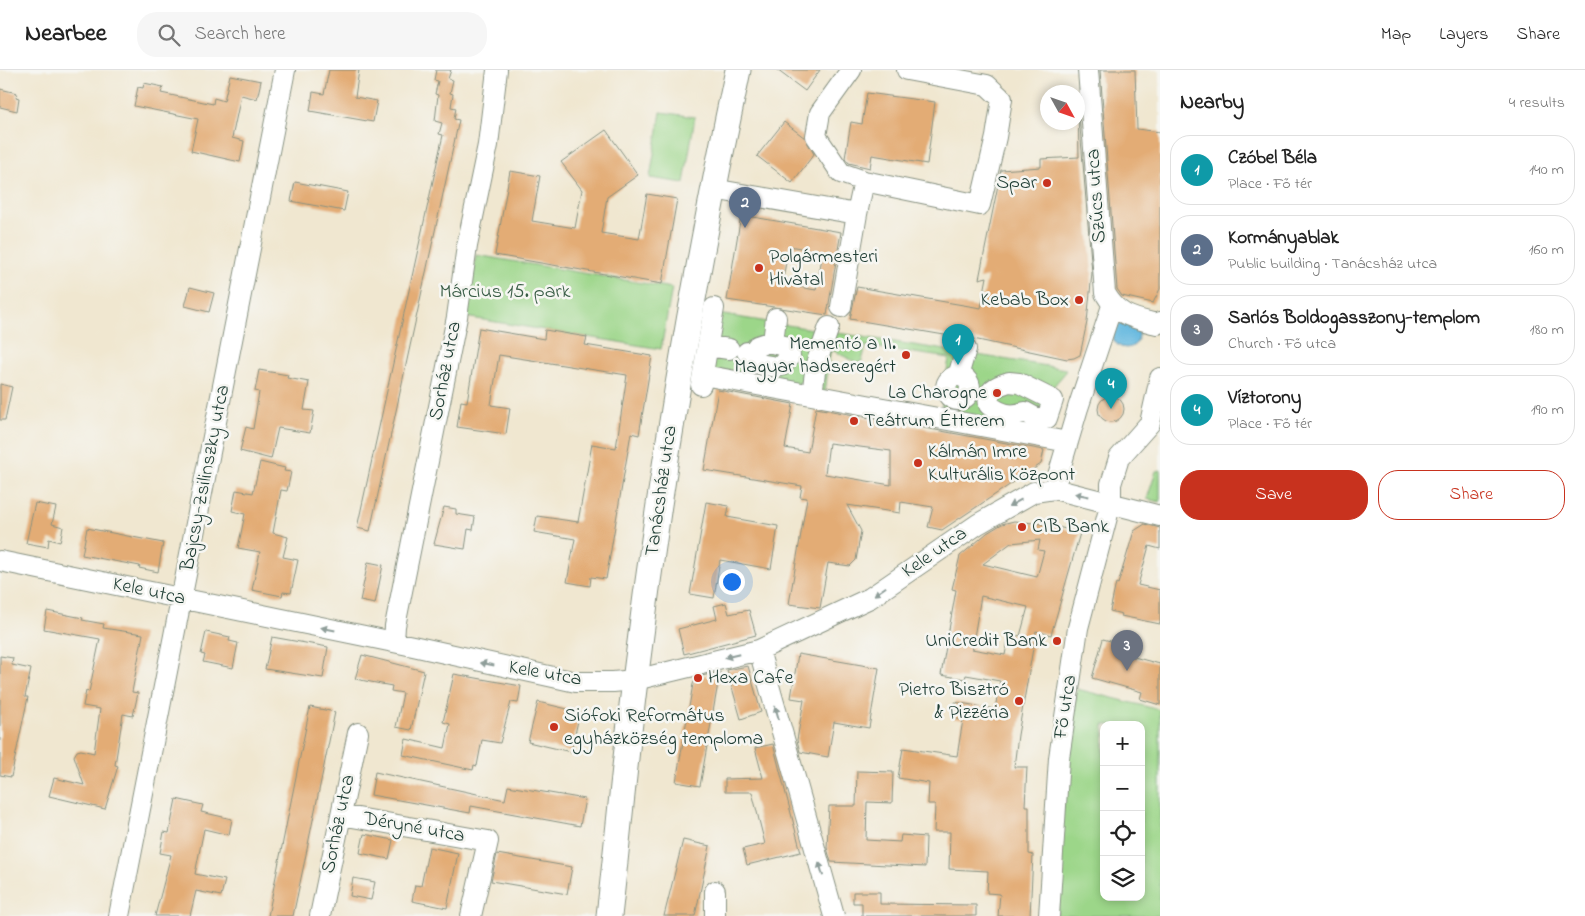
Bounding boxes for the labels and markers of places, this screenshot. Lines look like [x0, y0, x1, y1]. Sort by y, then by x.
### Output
place label: Spar [996, 169, 1038, 198]
marker: Spar [1041, 177, 1053, 189]
pin: 2 [729, 187, 761, 228]
place label: Polgármesteri Hivatal [769, 243, 878, 295]
marker: Polgármesteri Hivatal [753, 262, 765, 274]
place label: Kebab Box [981, 286, 1069, 315]
marker: Kebab Box [1073, 294, 1085, 306]
pin: 1 [942, 324, 974, 365]
place label: Mementó a II. Magyar hadseregért [734, 330, 896, 383]
marker: Mementó a II. Magyar hadseregért [900, 349, 912, 361]
pin: 4 [1095, 368, 1127, 409]
place label: La Charogne [888, 379, 987, 409]
marker: La Charogne [991, 387, 1003, 399]
place label: Teátrum Étterem [864, 407, 1005, 436]
marker: Teátrum Étterem [848, 415, 860, 427]
place label: Kálmán Imre Kulturális Központ [928, 438, 1076, 490]
marker: Kálmán Imre Kulturális Központ [912, 457, 924, 469]
place label: CIB Bank [1032, 513, 1109, 542]
marker: CIB Bank [1016, 521, 1028, 533]
place label: UniCredit Bank [925, 627, 1047, 656]
pin: 3 [1111, 630, 1143, 671]
marker: UniCredit Bank [1051, 635, 1063, 647]
place label: Hexa Cafe [708, 664, 793, 693]
marker: Hexa Cafe [692, 672, 704, 684]
place label: Pietro Bisztró & Pizzéria [899, 676, 1009, 728]
marker: Pietro Bisztró & Pizzéria [1013, 695, 1025, 707]
place label: Siófoki Református egyházközség temploma [564, 702, 763, 755]
marker: Siófoki Református egyházközség temploma [548, 721, 560, 733]

